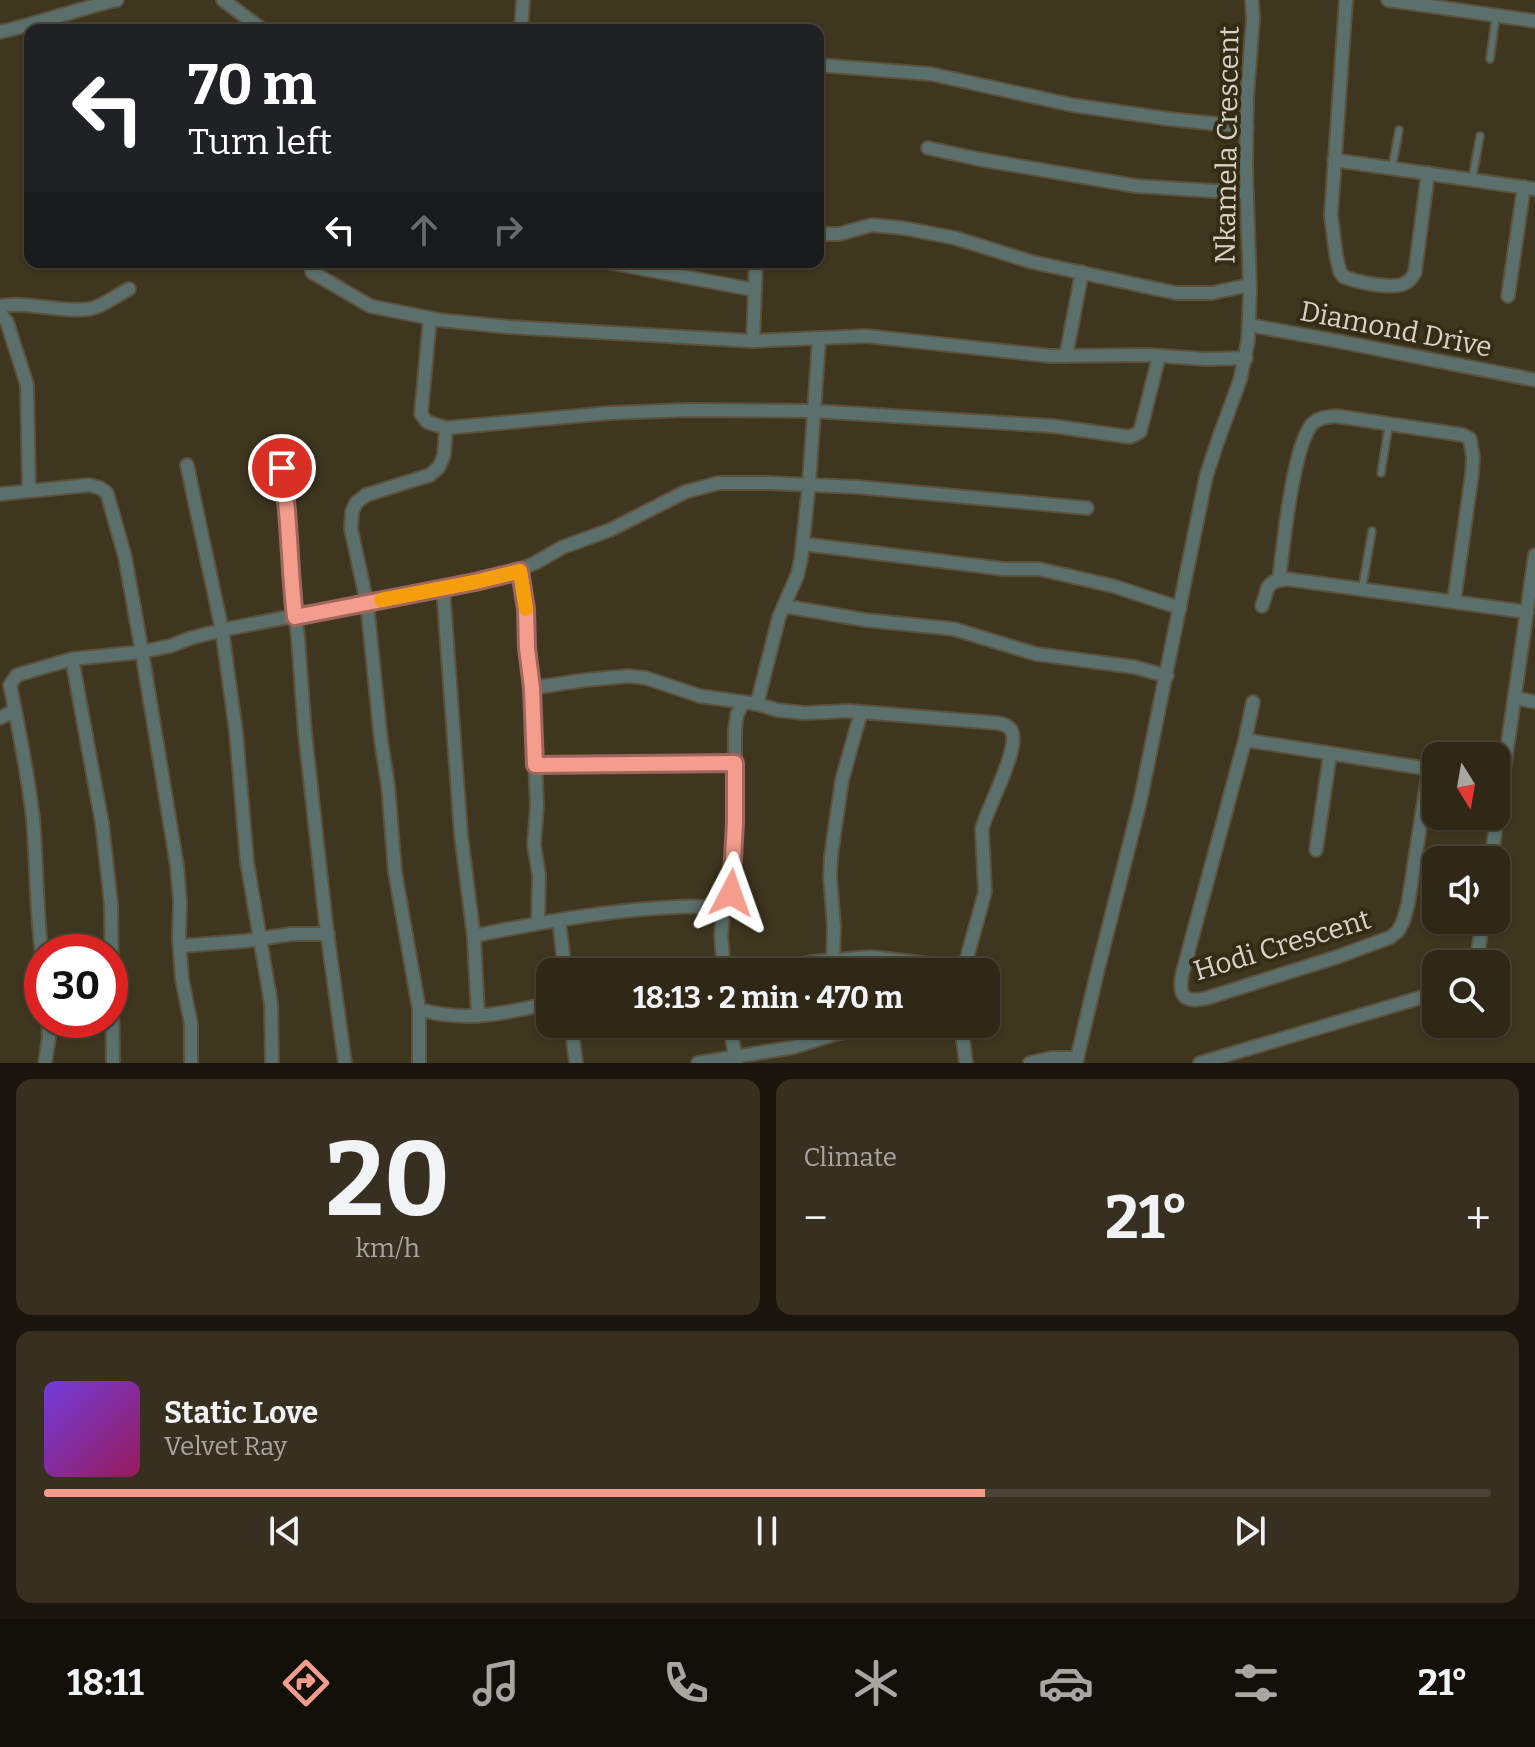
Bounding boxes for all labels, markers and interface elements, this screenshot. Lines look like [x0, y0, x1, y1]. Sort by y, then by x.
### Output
street label: Nkamela Crescent [1208, 26, 1246, 264]
text: 70 m [188, 52, 316, 119]
icon: left [56, 56, 160, 160]
text: Turn left [188, 120, 332, 164]
icon: left [318, 208, 362, 252]
icon: ahead [402, 208, 446, 252]
icon: right [486, 208, 530, 252]
street label: Diamond Drive [1297, 294, 1495, 364]
pin [248, 434, 316, 502]
icon: arrive [260, 446, 304, 490]
north arrow [1422, 742, 1510, 830]
map controls [1422, 742, 1510, 1038]
button: sound [1422, 846, 1510, 934]
position arrow [689, 851, 773, 935]
street label: Hodi Crescent [1190, 902, 1374, 988]
speed limit sign: 30 [24, 934, 128, 1038]
button: search [1422, 950, 1510, 1038]
text: 18:13 · 2 min · 470 m [633, 980, 903, 1016]
text: 20 [325, 1118, 450, 1243]
text: Climate [804, 1142, 897, 1173]
text: 21° [1105, 1182, 1189, 1254]
text: − [804, 1192, 828, 1245]
text: + [1466, 1192, 1491, 1245]
text: km/h [356, 1233, 420, 1264]
text: Static Love [164, 1395, 318, 1431]
text: Velvet Ray [164, 1431, 287, 1462]
icon: previous [263, 1509, 307, 1553]
icon: pause [745, 1509, 789, 1553]
icon: next [1228, 1509, 1272, 1553]
icon: directions [278, 1655, 334, 1711]
icon: music [468, 1655, 524, 1711]
icon: phone [658, 1655, 714, 1711]
icon: climate [848, 1655, 904, 1711]
icon: car [1038, 1655, 1094, 1711]
icon: filters [1228, 1655, 1284, 1711]
text: 18:11 [67, 1661, 144, 1705]
text: 21° [1418, 1661, 1468, 1705]

